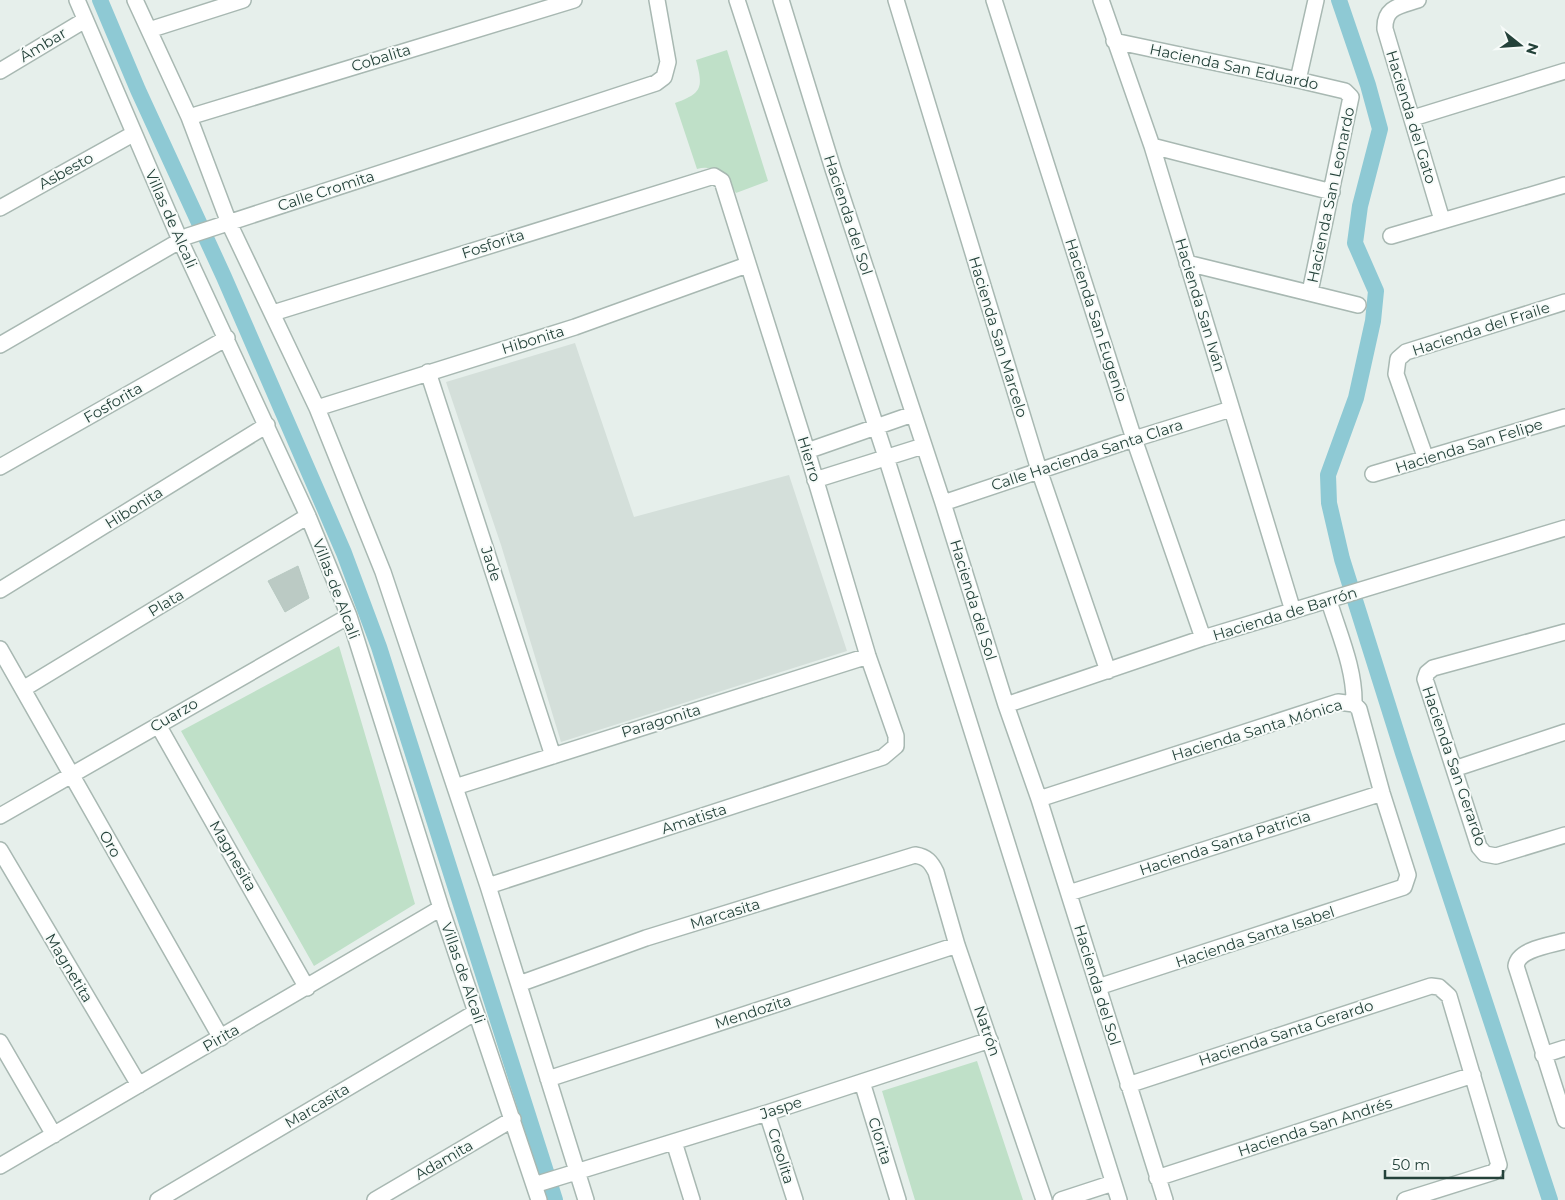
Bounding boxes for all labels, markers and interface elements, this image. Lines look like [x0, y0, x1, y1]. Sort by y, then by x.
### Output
north arrow [1495, 20, 1545, 70]
street label: Ámbar [16, 23, 70, 66]
street label: Cobalita [349, 39, 413, 76]
street label: Hacienda San Eduardo [1148, 39, 1320, 94]
text: N [1522, 41, 1543, 57]
street label: Hacienda del Gato [1382, 48, 1441, 186]
street label: Hacienda San Leonardo [1303, 105, 1358, 285]
street label: Asbesto [35, 148, 96, 193]
street label: Hacienda del Sol [820, 152, 877, 277]
street label: Calle Cromita [275, 166, 377, 215]
street label: Villas de Alcali [141, 167, 202, 271]
street label: Fosforita [459, 224, 527, 263]
street label: Hacienda San Eugenio [1061, 236, 1132, 404]
street label: Hacienda San Iván [1171, 236, 1230, 374]
street label: Hacienda San Marcelo [965, 254, 1032, 420]
street label: Hacienda del Fraile [1410, 297, 1552, 360]
street label: Hibonita [499, 321, 566, 358]
street label: Fosforita [80, 378, 146, 427]
street label: Hacienda San Felipe [1393, 414, 1545, 477]
street label: Calle Hacienda Santa Clara [989, 415, 1185, 495]
street label: Hierro [794, 434, 825, 484]
street label: Hibonita [101, 482, 166, 533]
street label: Villas de Alcali [309, 536, 364, 642]
street label: Hacienda del Sol [946, 537, 1001, 663]
street label: Jade [477, 543, 506, 584]
street label: Hacienda de Barrón [1210, 582, 1359, 645]
street label: Plata [144, 585, 187, 621]
street label: Hacienda San Gerardo [1418, 683, 1491, 848]
street label: Cuarzo [146, 693, 201, 736]
street label: Hacienda Santa Mónica [1169, 694, 1345, 765]
street label: Paragonita [619, 699, 703, 742]
street label: Amatista [659, 799, 729, 838]
street label: Hacienda Santa Patricia [1137, 806, 1313, 879]
street label: Magnesita [206, 817, 261, 895]
street label: Oro [95, 827, 126, 861]
street label: Marcasita [688, 894, 762, 933]
street label: Hacienda Santa Isabel [1173, 902, 1337, 971]
street label: Villas de Alcali [437, 920, 490, 1026]
street label: Hacienda del Sol [1070, 922, 1125, 1048]
street label: Magnetita [41, 930, 97, 1006]
street label: Mendozita [712, 990, 793, 1033]
street label: Hacienda Santa Gerardo [1196, 995, 1376, 1070]
street label: Natrón [970, 1003, 1005, 1059]
street label: Pirita [199, 1020, 242, 1056]
street label: Marcasita [281, 1079, 353, 1132]
street label: Jaspe [757, 1092, 804, 1124]
street label: Hacienda San Andrés [1235, 1093, 1394, 1160]
street label: Clorita [864, 1115, 897, 1167]
street label: Creolita [764, 1126, 799, 1186]
street label: Adamita [411, 1135, 476, 1184]
scale bar [1385, 1148, 1502, 1180]
text: 50 m [1392, 1155, 1430, 1174]

